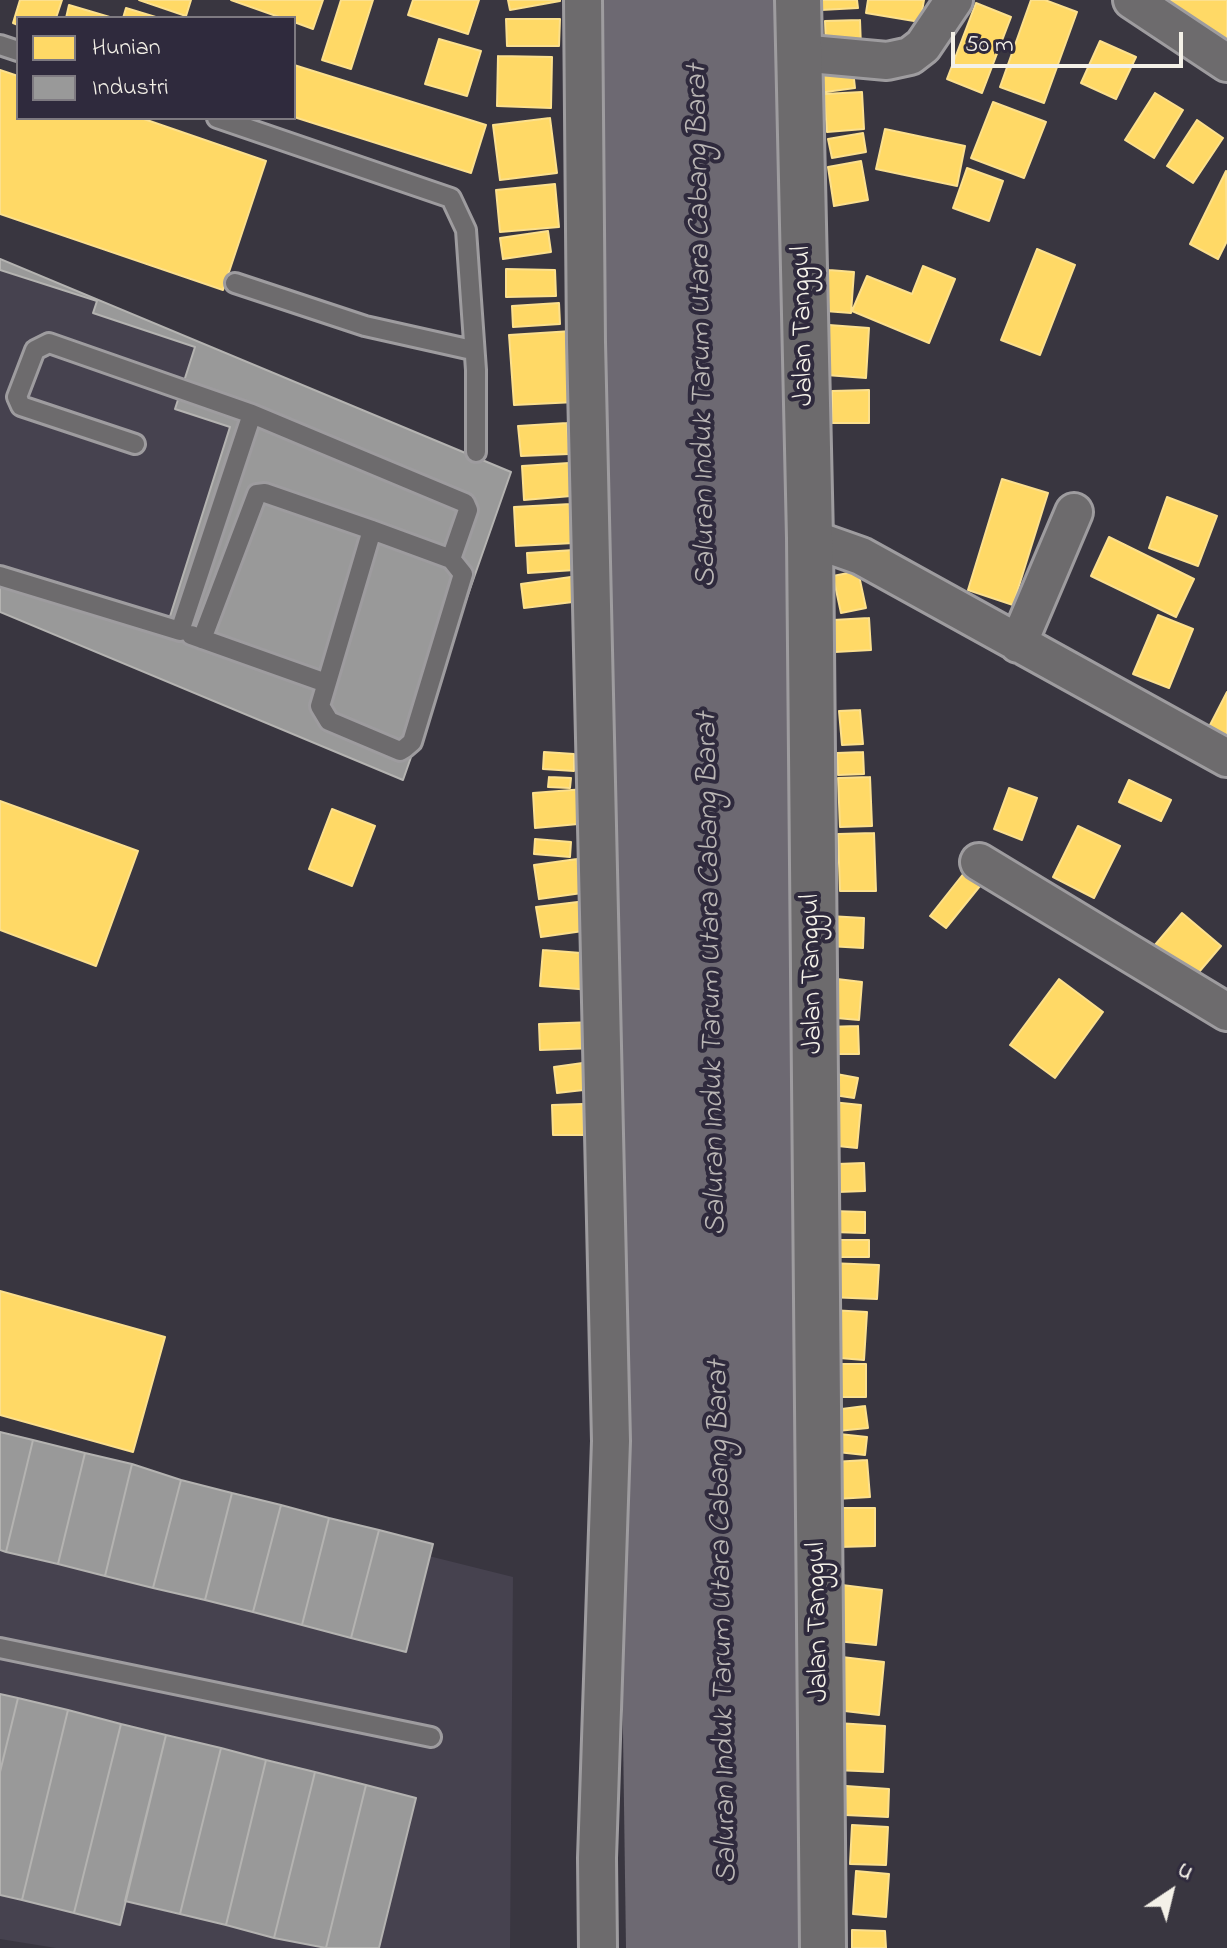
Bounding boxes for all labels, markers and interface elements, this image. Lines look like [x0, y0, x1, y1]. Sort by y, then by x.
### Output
legend [16, 16, 296, 120]
scale bar [955, 16, 1187, 66]
text: 50 m [965, 28, 1014, 63]
text: Hunian [92, 31, 161, 66]
water label: Saluran Induk Tarum Utara Cabang Barat [681, 64, 727, 588]
text: Industri [92, 71, 169, 106]
street label: Jalan Tanggul [787, 246, 823, 406]
water label: Saluran Induk Tarum Utara Cabang Barat [691, 712, 737, 1236]
street label: Jalan Tanggul [796, 894, 832, 1054]
water label: Saluran Induk Tarum Utara Cabang Barat [702, 1360, 748, 1884]
street label: Jalan Tanggul [802, 1542, 838, 1702]
north arrow [1131, 1852, 1211, 1932]
text: U [1170, 1855, 1200, 1889]

